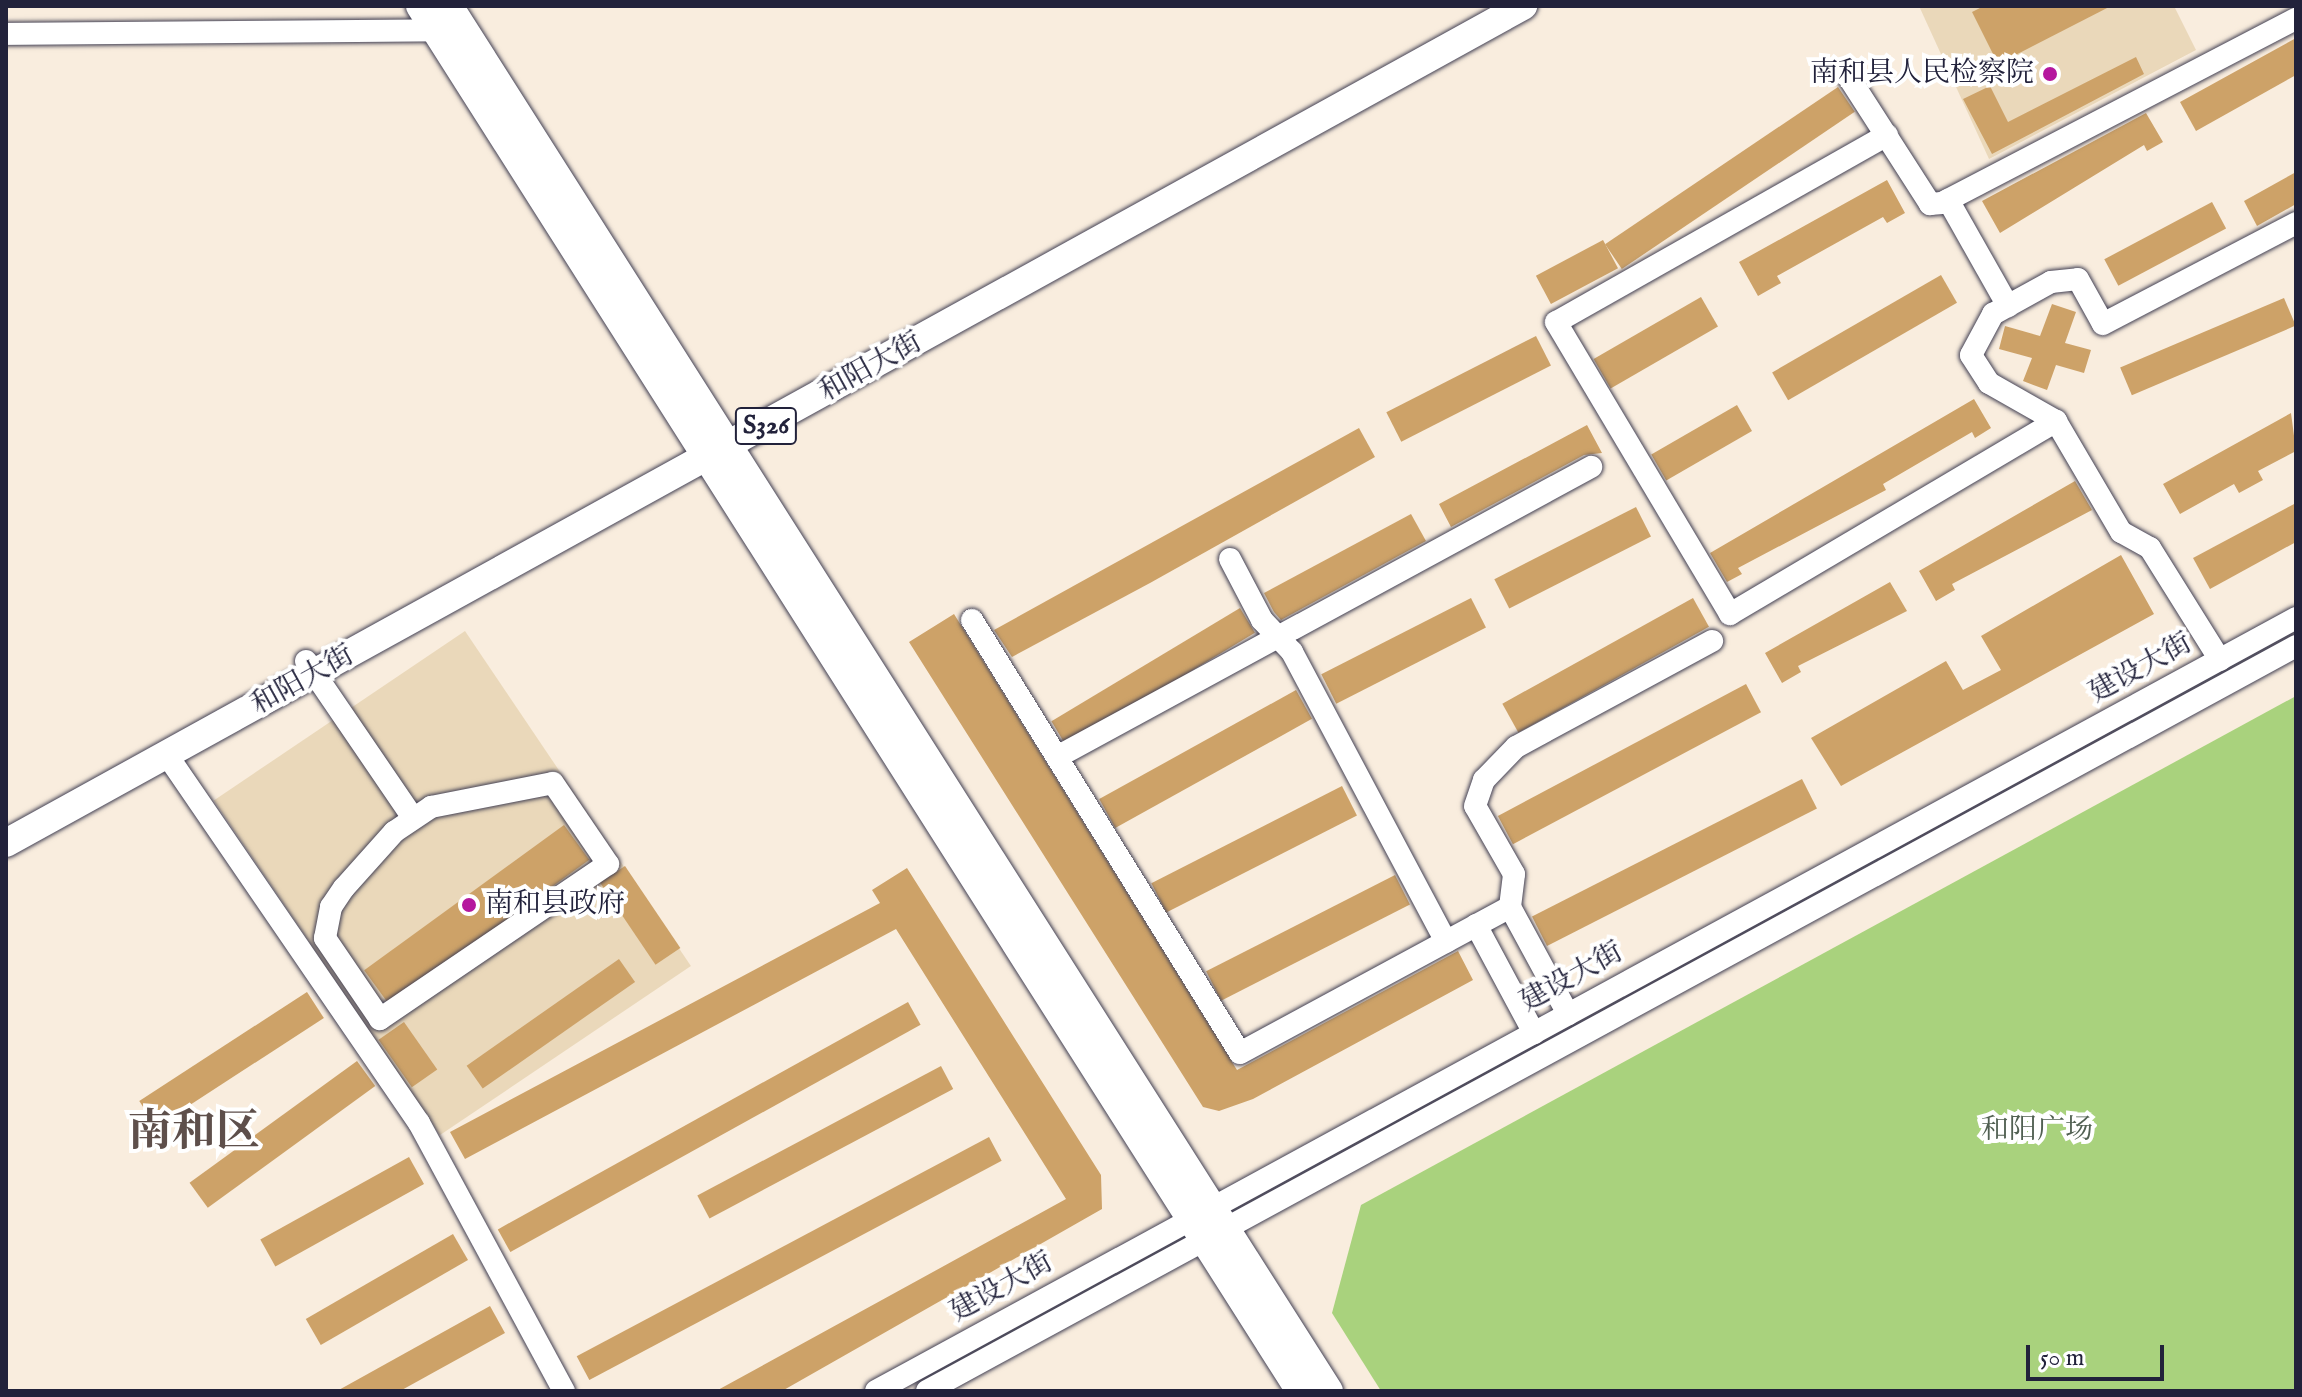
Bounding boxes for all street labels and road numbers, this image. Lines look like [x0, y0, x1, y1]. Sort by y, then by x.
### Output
street label: 和阳大街 [814, 326, 928, 410]
road number: S326 [734, 404, 798, 448]
street label: 建设大街 [2084, 627, 2198, 711]
street label: 和阳大街 [246, 639, 360, 723]
street label: 建设大街 [1515, 936, 1629, 1020]
street label: 建设大街 [945, 1246, 1059, 1330]

